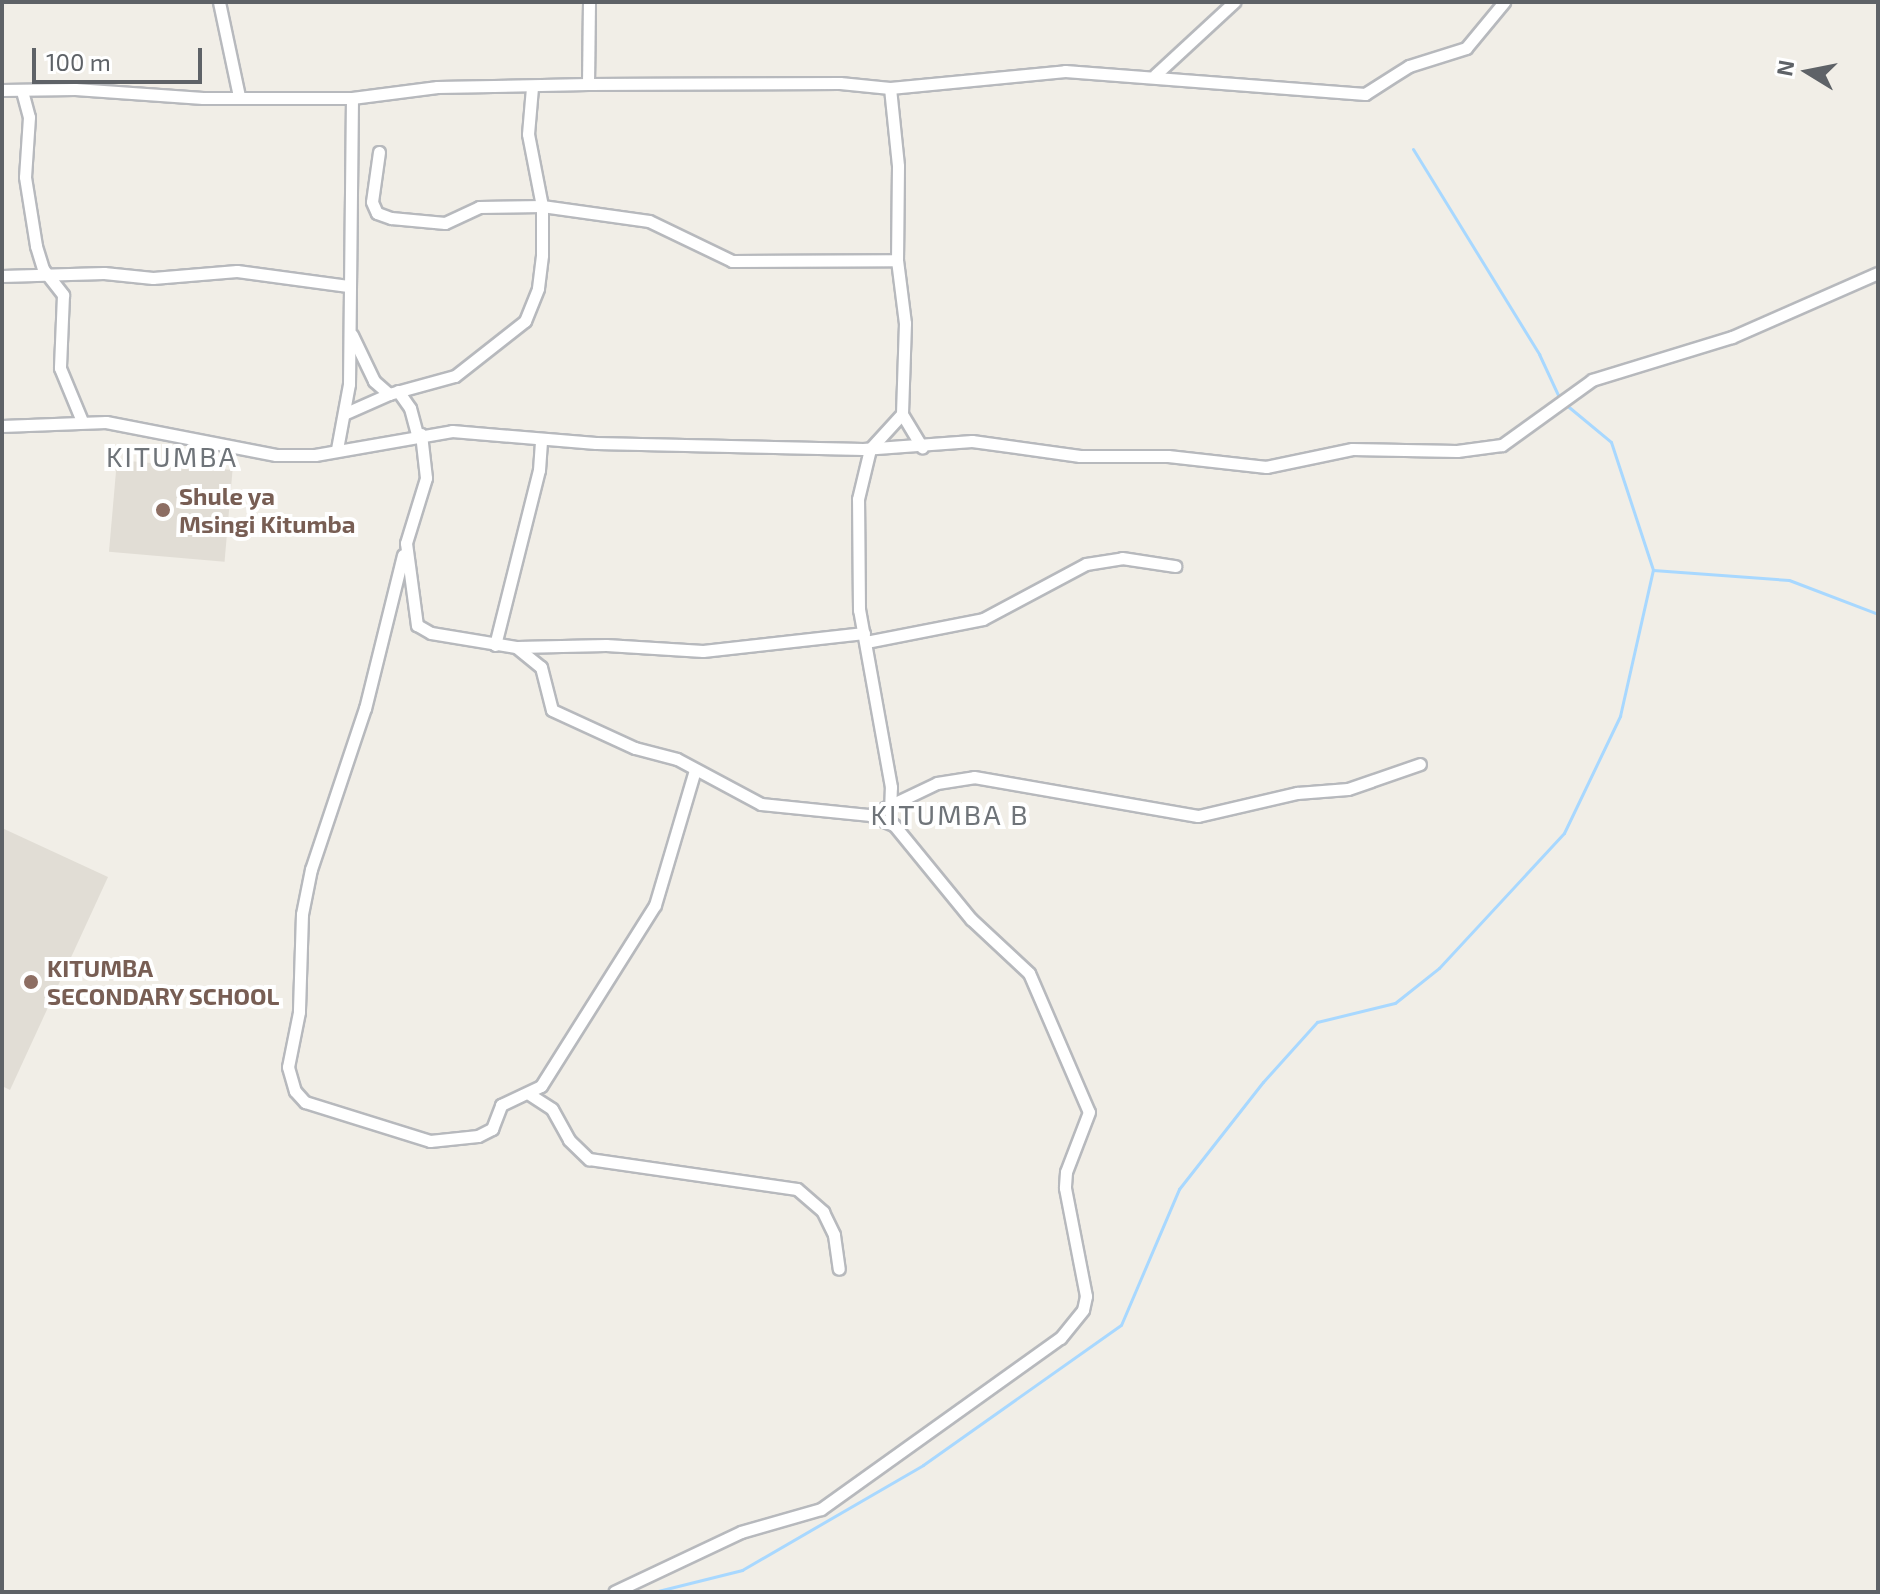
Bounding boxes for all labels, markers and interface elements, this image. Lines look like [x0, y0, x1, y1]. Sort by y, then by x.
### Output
scale bar [36, 32, 206, 82]
north arrow [1768, 32, 1848, 112]
text: 100 m [46, 47, 111, 76]
text: N [1770, 58, 1799, 78]
district label: KITUMBA [106, 439, 238, 473]
place label: Shule ya Msingi Kitumba [179, 482, 355, 538]
marker: Shule ya Msingi Kitumba [154, 501, 172, 519]
district label: KITUMBA B [870, 797, 1030, 831]
place label: KITUMBA SECONDARY SCHOOL [47, 954, 280, 1010]
marker: KITUMBA SECONDARY SCHOOL [22, 973, 40, 991]

